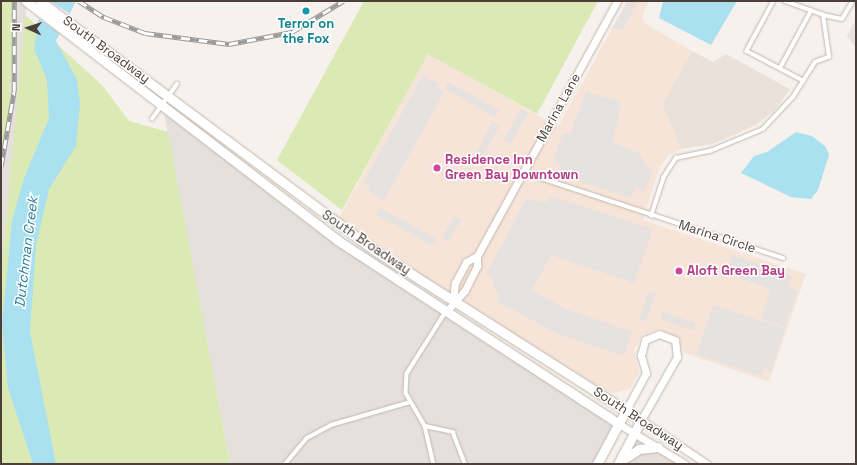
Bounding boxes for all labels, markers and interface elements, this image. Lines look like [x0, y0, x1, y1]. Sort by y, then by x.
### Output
marker: Terror on the Fox [301, 6, 311, 16]
north arrow [8, 8, 48, 48]
street label: South Broadway [59, 13, 153, 87]
place label: Terror on the Fox [278, 17, 334, 48]
text: N [9, 23, 23, 31]
street label: Marina Lane [534, 71, 584, 145]
place label: Residence Inn Green Bay Downtown [445, 153, 579, 184]
marker: Residence Inn Green Bay Downtown [432, 163, 442, 173]
water label: Dutchman Creek [11, 196, 41, 308]
street label: South Broadway [319, 208, 413, 278]
street label: Marina Circle [676, 217, 758, 257]
place label: Aloft Green Bay [687, 263, 785, 279]
marker: Aloft Green Bay [674, 266, 684, 276]
street label: South Broadway [590, 384, 686, 454]

